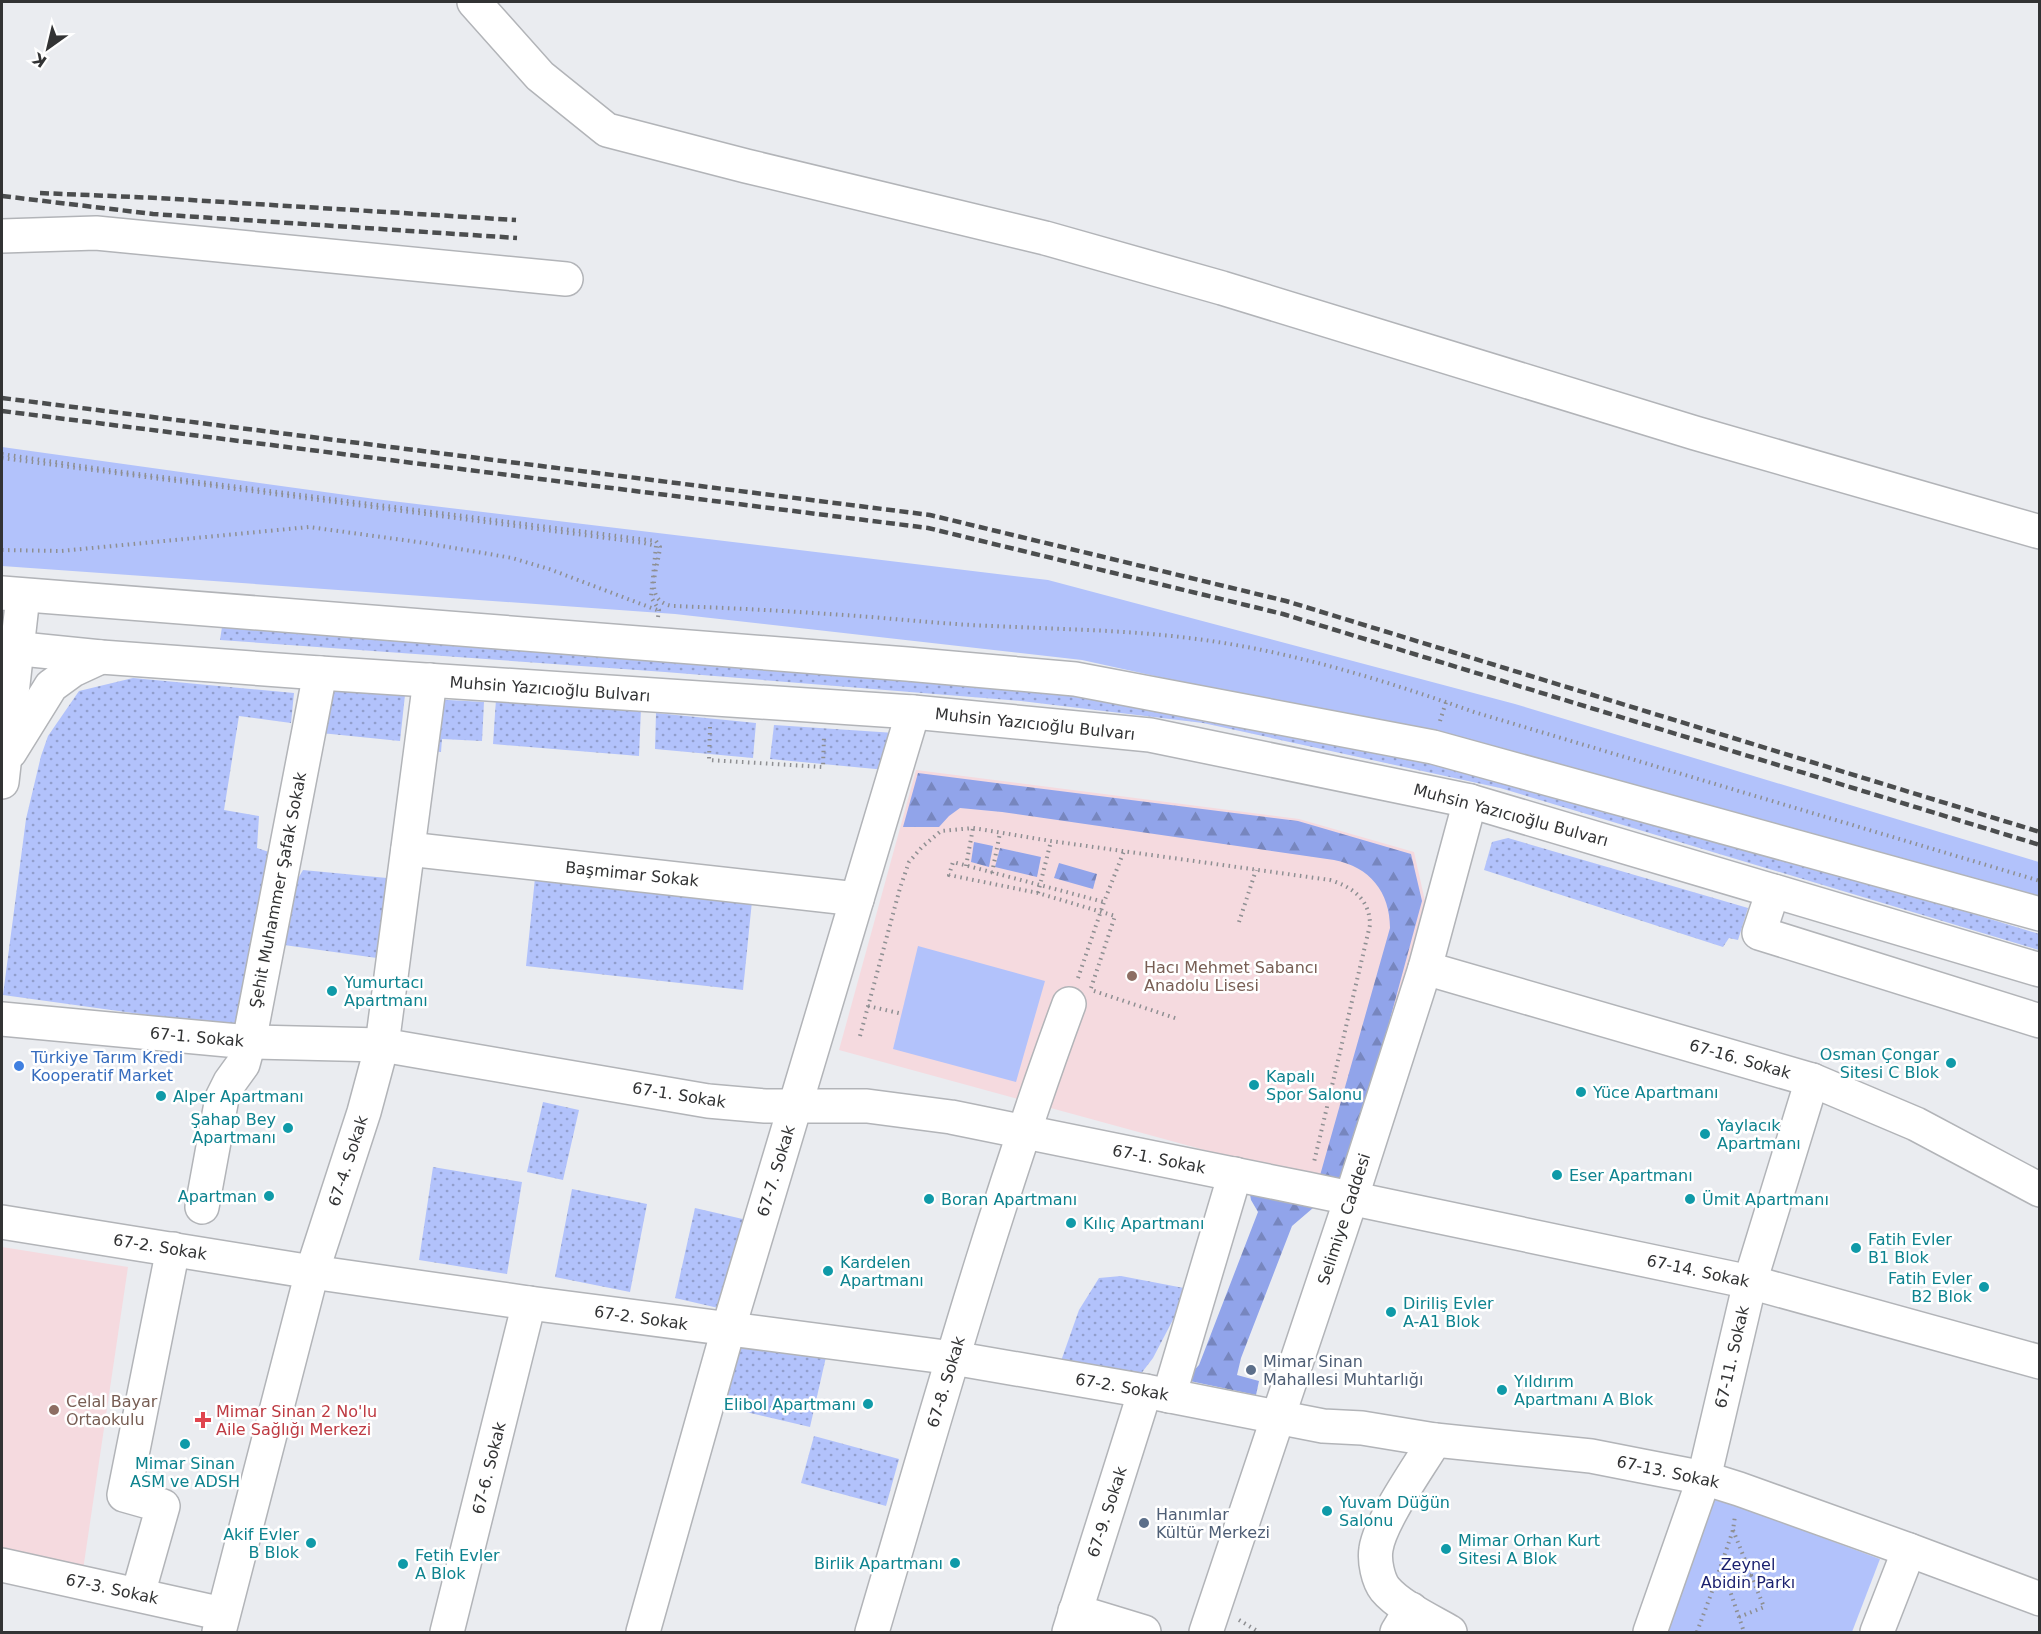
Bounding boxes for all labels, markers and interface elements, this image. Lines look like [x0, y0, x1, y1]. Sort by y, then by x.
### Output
north arrow [18, 18, 78, 78]
text: K [29, 48, 50, 71]
street label: Muhsin Yazıcıoğlu Bulvarı [449, 673, 651, 705]
street label: Muhsin Yazıcıoğlu Bulvarı [934, 704, 1136, 744]
street label: Şehit Muhammer Şafak Sokak [246, 770, 310, 1010]
street label: Muhsin Yazıcıoğlu Bulvarı [1411, 780, 1611, 850]
street label: Başmimar Sokak [564, 858, 700, 891]
place label: Hacı Mehmet Sabancı Anadolu Lisesi [1144, 958, 1318, 995]
marker: Hacı Mehmet Sabancı Anadolu Lisesi [1125, 969, 1139, 983]
place label: Yumurtacı Apartmanı [343, 973, 428, 1010]
marker: Yumurtacı Apartmanı [325, 984, 339, 998]
street label: 67-1. Sokak [149, 1023, 246, 1051]
street label: 67-16. Sokak [1687, 1035, 1794, 1083]
place label: Osman Çongar Sitesi C Blok [1820, 1045, 1940, 1082]
place label: Türkiye Tarım Kredi Kooperatif Market [30, 1048, 183, 1085]
marker: Osman Çongar Sitesi C Blok [1944, 1056, 1958, 1070]
marker: Türkiye Tarım Kredi Kooperatif Market [12, 1059, 26, 1073]
place label: Kapalı Spor Salonu [1266, 1067, 1362, 1104]
street label: 67-1. Sokak [631, 1078, 728, 1112]
marker: Kapalı Spor Salonu [1247, 1078, 1261, 1092]
place label: Yüce Apartmanı [1592, 1083, 1719, 1102]
marker: Yüce Apartmanı [1574, 1085, 1588, 1099]
place label: Alper Apartmanı [173, 1087, 304, 1106]
marker: Alper Apartmanı [154, 1089, 168, 1103]
place label: Şahap Bey Apartmanı [191, 1110, 276, 1147]
street label: 67-4. Sokak [324, 1112, 372, 1209]
place label: Yaylacık Apartmanı [1716, 1116, 1801, 1153]
marker: Şahap Bey Apartmanı [281, 1121, 295, 1135]
street label: 67-7. Sokak [753, 1122, 799, 1219]
marker: Yaylacık Apartmanı [1698, 1127, 1712, 1141]
street label: 67-1. Sokak [1111, 1141, 1208, 1177]
street label: Selimiye Caddesi [1314, 1151, 1374, 1287]
place label: Eser Apartmanı [1569, 1166, 1693, 1185]
marker: Eser Apartmanı [1550, 1168, 1564, 1182]
place label: Apartman [178, 1187, 257, 1206]
marker: Apartman [262, 1189, 276, 1203]
place label: Boran Apartmanı [941, 1190, 1077, 1209]
place label: Ümit Apartmanı [1702, 1190, 1829, 1209]
marker: Boran Apartmanı [922, 1192, 936, 1206]
marker: Ümit Apartmanı [1683, 1192, 1697, 1206]
place label: Kılıç Apartmanı [1083, 1214, 1204, 1233]
marker: Kılıç Apartmanı [1064, 1216, 1078, 1230]
street label: 67-2. Sokak [112, 1230, 209, 1264]
place label: Fatih Evler B1 Blok [1868, 1230, 1952, 1267]
marker: Fatih Evler B1 Blok [1849, 1241, 1863, 1255]
street label: 67-14. Sokak [1645, 1251, 1752, 1291]
place label: Kardelen Apartmanı [840, 1253, 924, 1290]
marker: Kardelen Apartmanı [821, 1264, 835, 1278]
place label: Fatih Evler B2 Blok [1888, 1269, 1973, 1306]
marker: Fatih Evler B2 Blok [1977, 1280, 1991, 1294]
place label: Diriliş Evler A-A1 Blok [1403, 1294, 1494, 1331]
street label: 67-2. Sokak [593, 1302, 690, 1334]
street label: 67-11. Sokak [1711, 1303, 1753, 1410]
marker: Diriliş Evler A-A1 Blok [1384, 1305, 1398, 1319]
street label: 67-8. Sokak [923, 1333, 969, 1430]
place label: Mimar Sinan Mahallesi Muhtarlığı [1263, 1352, 1423, 1389]
marker: Mimar Sinan Mahallesi Muhtarlığı [1244, 1363, 1258, 1377]
street label: 67-2. Sokak [1074, 1369, 1171, 1405]
place label: Yıldırım Apartmanı A Blok [1513, 1372, 1654, 1409]
marker: Yıldırım Apartmanı A Blok [1495, 1383, 1509, 1397]
place label: Celal Bayar Ortaokulu [66, 1392, 158, 1429]
place label: Elibol Apartmanı [724, 1395, 856, 1414]
marker: Elibol Apartmanı [861, 1397, 875, 1411]
place label: Mimar Sinan 2 No'lu Aile Sağlığı Merkezi [216, 1402, 377, 1439]
marker: Celal Bayar Ortaokulu [47, 1403, 61, 1417]
marker: Mimar Sinan 2 No'lu Aile Sağlığı Merkezi [194, 1411, 212, 1429]
street label: 67-6. Sokak [468, 1419, 510, 1516]
marker: Mimar Sinan ASM ve ADSH [178, 1437, 192, 1451]
street label: 67-13. Sokak [1615, 1452, 1722, 1492]
place label: Mimar Sinan ASM ve ADSH [130, 1454, 240, 1491]
street label: 67-9. Sokak [1083, 1463, 1131, 1560]
place label: Yuvam Düğün Salonu [1338, 1493, 1450, 1530]
marker: Yuvam Düğün Salonu [1320, 1504, 1334, 1518]
place label: Hanımlar Kültür Merkezi [1156, 1505, 1270, 1542]
marker: Hanımlar Kültür Merkezi [1137, 1516, 1151, 1530]
place label: Akif Evler B Blok [223, 1525, 300, 1562]
place label: Mimar Orhan Kurt Sitesi A Blok [1458, 1531, 1600, 1568]
marker: Akif Evler B Blok [304, 1536, 318, 1550]
marker: Mimar Orhan Kurt Sitesi A Blok [1439, 1542, 1453, 1556]
place label: Fetih Evler A Blok [415, 1546, 500, 1583]
place label: Birlik Apartmanı [814, 1554, 943, 1573]
park label: Zeynel Abidin Parkı [1701, 1555, 1795, 1592]
marker: Birlik Apartmanı [948, 1556, 962, 1570]
marker: Fetih Evler A Blok [396, 1557, 410, 1571]
street label: 67-3. Sokak [64, 1570, 161, 1608]

